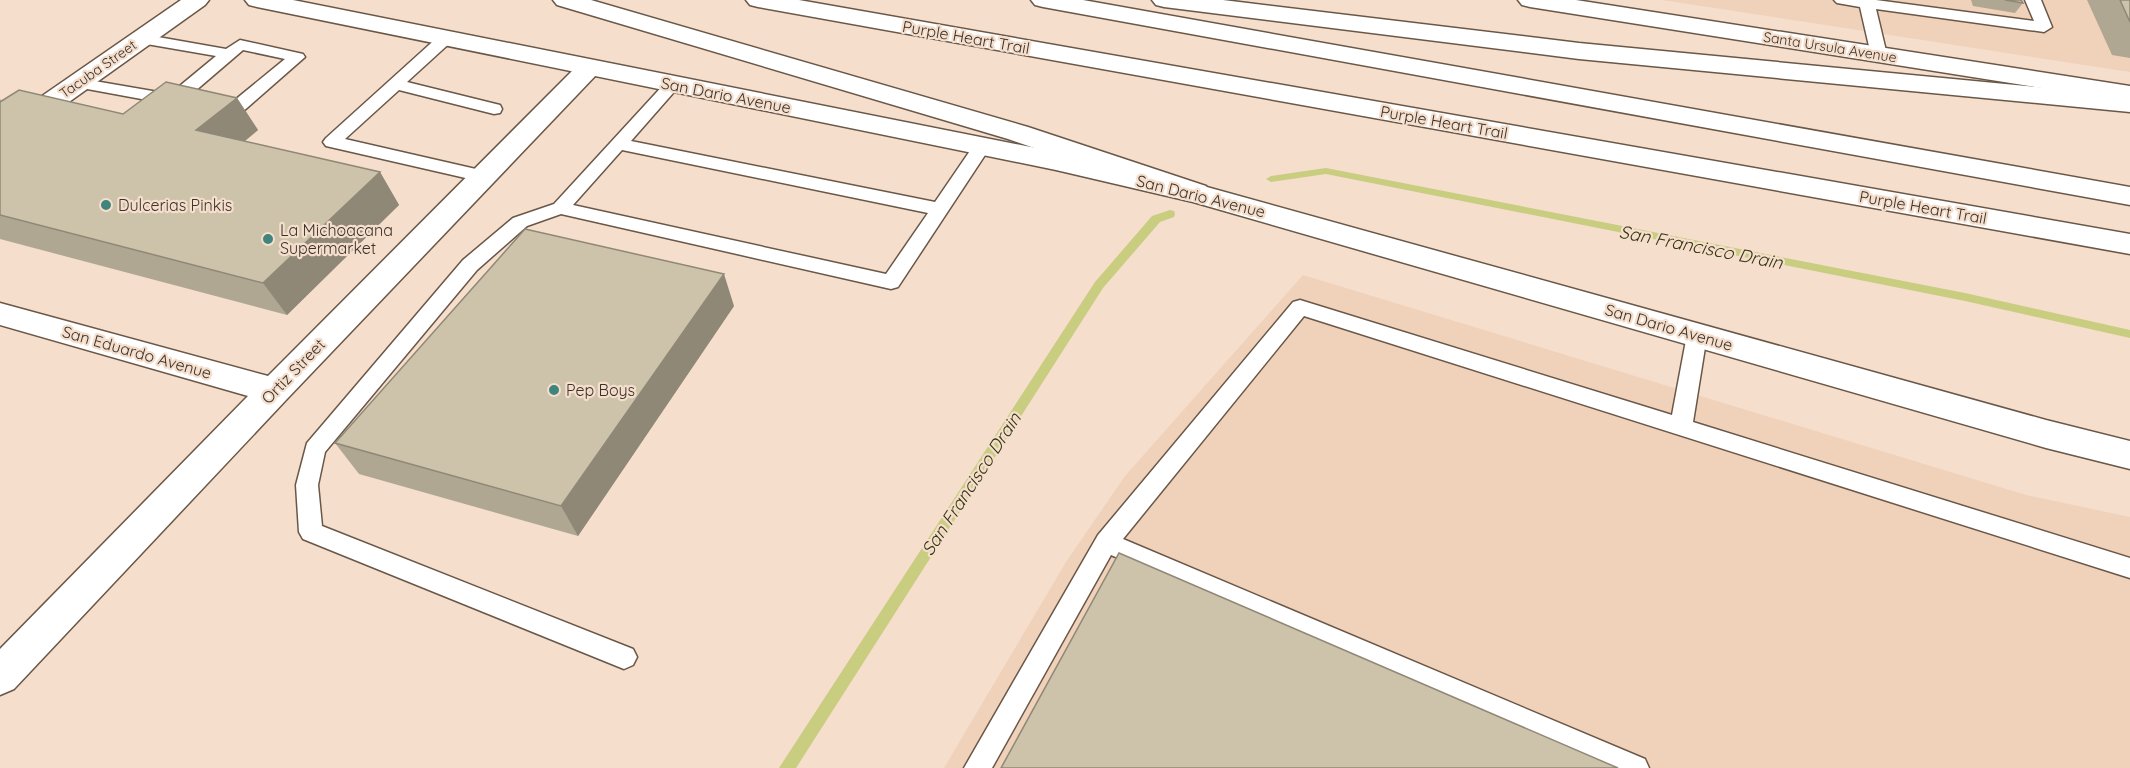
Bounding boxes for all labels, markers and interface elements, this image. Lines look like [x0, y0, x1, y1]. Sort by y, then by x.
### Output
street label: Purple Heart Trail [901, 16, 1031, 58]
street label: Santa Ursula Avenue [1762, 28, 1898, 66]
street label: Tacuba Street [56, 36, 140, 102]
street label: San Dario Avenue [659, 73, 793, 117]
street label: Purple Heart Trail [1379, 101, 1509, 143]
street label: San Dario Avenue [1135, 170, 1267, 222]
street label: Purple Heart Trail [1858, 186, 1988, 228]
place label: Dulcerias Pinkis [118, 195, 232, 215]
marker: Dulcerias Pinkis [99, 198, 113, 212]
place label: La Michoacana Supermarket [280, 220, 393, 258]
water label: San Francisco Drain [1617, 220, 1785, 274]
marker: La Michoacana Supermarket [261, 232, 275, 246]
street label: San Dario Avenue [1603, 299, 1735, 355]
street label: San Eduardo Avenue [60, 321, 214, 383]
street label: Ortiz Street [257, 334, 329, 408]
place label: Pep Boys [566, 380, 635, 400]
marker: Pep Boys [547, 383, 561, 397]
water label: San Francisco Drain [916, 408, 1026, 560]

